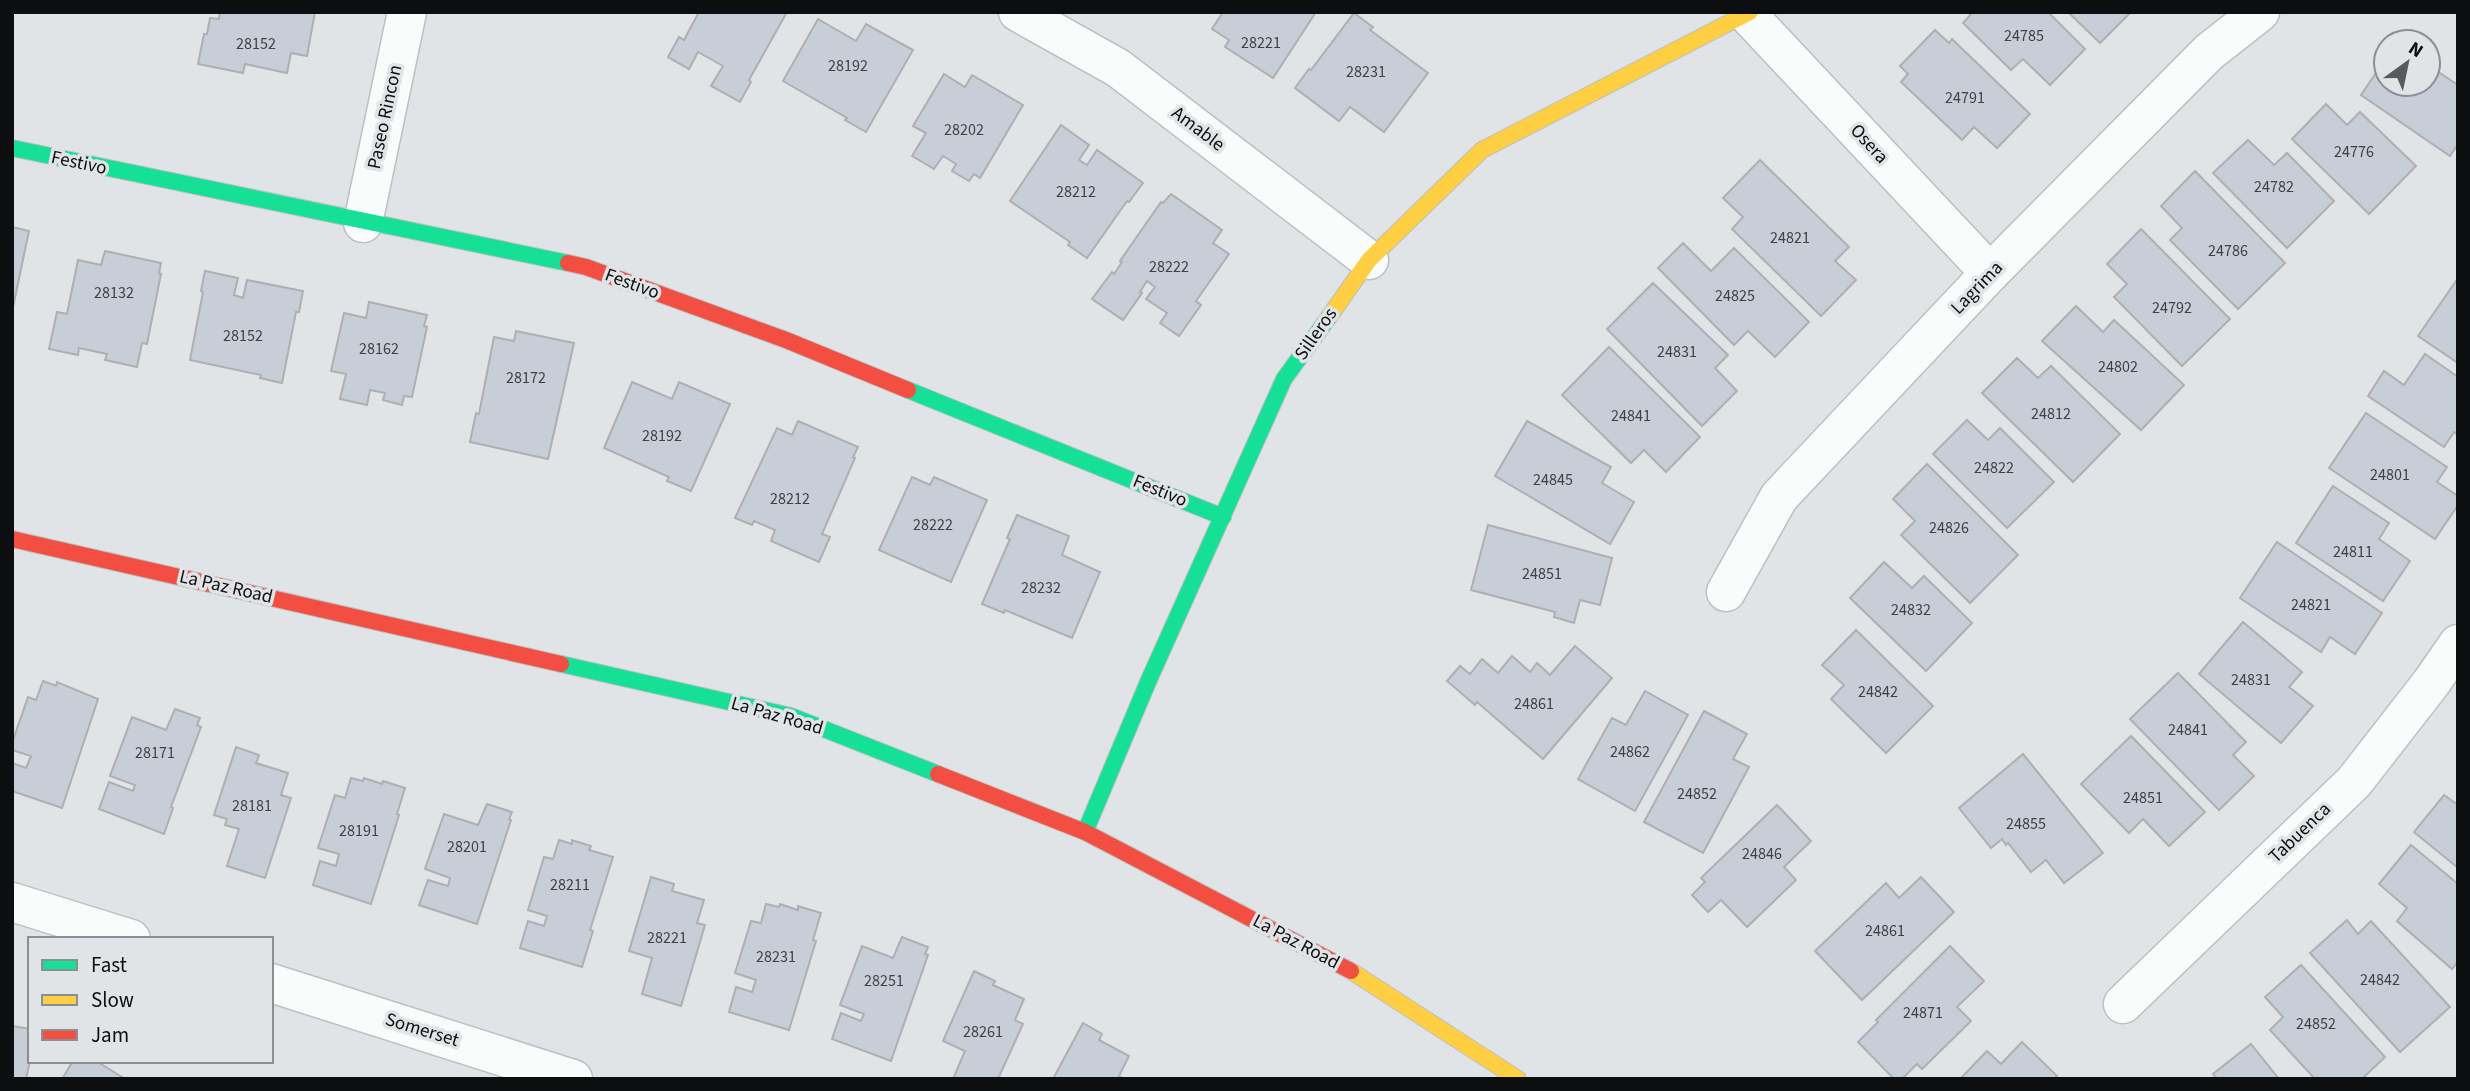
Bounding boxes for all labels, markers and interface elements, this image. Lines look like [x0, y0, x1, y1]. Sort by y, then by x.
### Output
house number: 24785 [2004, 25, 2044, 47]
north arrow [2372, 28, 2442, 98]
house number: 28221 [1241, 32, 1281, 54]
house number: 28152 [236, 33, 276, 55]
text: N [2403, 35, 2428, 65]
house number: 28192 [828, 55, 868, 77]
house number: 28231 [1346, 61, 1386, 83]
street label: Paseo Rincon [361, 62, 409, 172]
house number: 24791 [1945, 87, 1985, 109]
street label: Amable [1166, 100, 1230, 158]
street label: Osera [1844, 118, 1894, 170]
house number: 28202 [944, 119, 984, 141]
house number: 24776 [2334, 141, 2374, 163]
street label: Festivo [49, 144, 109, 182]
house number: 24782 [2254, 176, 2294, 198]
house number: 28212 [1056, 181, 1096, 203]
house number: 24821 [1770, 227, 1810, 249]
house number: 24786 [2208, 240, 2248, 262]
street label: Lagrima [1945, 255, 2009, 321]
house number: 28222 [1149, 256, 1189, 278]
street label: Festivo [601, 262, 663, 306]
house number: 28132 [94, 282, 134, 304]
house number: 24825 [1715, 285, 1755, 307]
house number: 24792 [2152, 297, 2192, 319]
street label: Silleros [1288, 302, 1344, 366]
house number: 28152 [223, 325, 263, 347]
house number: 28162 [359, 338, 399, 360]
house number: 24831 [1657, 341, 1697, 363]
house number: 24802 [2098, 356, 2138, 378]
house number: 28172 [506, 367, 546, 389]
house number: 24812 [2031, 403, 2071, 425]
house number: 24841 [1611, 405, 1651, 427]
house number: 28192 [642, 425, 682, 447]
house number: 24822 [1974, 457, 2014, 479]
house number: 24801 [2370, 464, 2410, 486]
street label: Festivo [1129, 468, 1191, 514]
house number: 24845 [1533, 469, 1573, 491]
house number: 28212 [770, 488, 810, 510]
house number: 28222 [913, 514, 953, 536]
house number: 24826 [1929, 517, 1969, 539]
house number: 24811 [2333, 541, 2373, 563]
street label: La Paz Road [177, 563, 275, 611]
house number: 24851 [1522, 563, 1562, 585]
house number: 28232 [1021, 577, 1061, 599]
house number: 24821 [2291, 594, 2331, 616]
house number: 24832 [1891, 599, 1931, 621]
house number: 24831 [2231, 669, 2271, 691]
house number: 24842 [1858, 681, 1898, 703]
street label: La Paz Road [728, 690, 826, 742]
house number: 24861 [1514, 693, 1554, 715]
house number: 24841 [2168, 719, 2208, 741]
house number: 24862 [1610, 741, 1650, 763]
house number: 28171 [135, 742, 175, 764]
house number: 24852 [1677, 783, 1717, 805]
house number: 24851 [2123, 787, 2163, 809]
house number: 28181 [232, 795, 272, 817]
street label: Tabuenca [2263, 797, 2337, 869]
house number: 24855 [2006, 813, 2046, 835]
house number: 28191 [339, 820, 379, 842]
house number: 28201 [447, 836, 487, 858]
house number: 24846 [1742, 843, 1782, 865]
house number: 28211 [550, 874, 590, 896]
street label: La Paz Road [1248, 908, 1344, 976]
house number: 24861 [1865, 920, 1905, 942]
house number: 28221 [647, 927, 687, 949]
legend [28, 937, 273, 1063]
house number: 28231 [756, 946, 796, 968]
text: Fast [91, 950, 127, 980]
house number: 24842 [2360, 969, 2400, 991]
house number: 28251 [864, 970, 904, 992]
text: Slow [91, 985, 134, 1015]
house number: 24871 [1903, 1002, 1943, 1024]
street label: Somerset [382, 1006, 463, 1054]
house number: 24852 [2296, 1013, 2336, 1035]
text: Jam [91, 1020, 129, 1050]
house number: 28261 [963, 1021, 1003, 1043]

